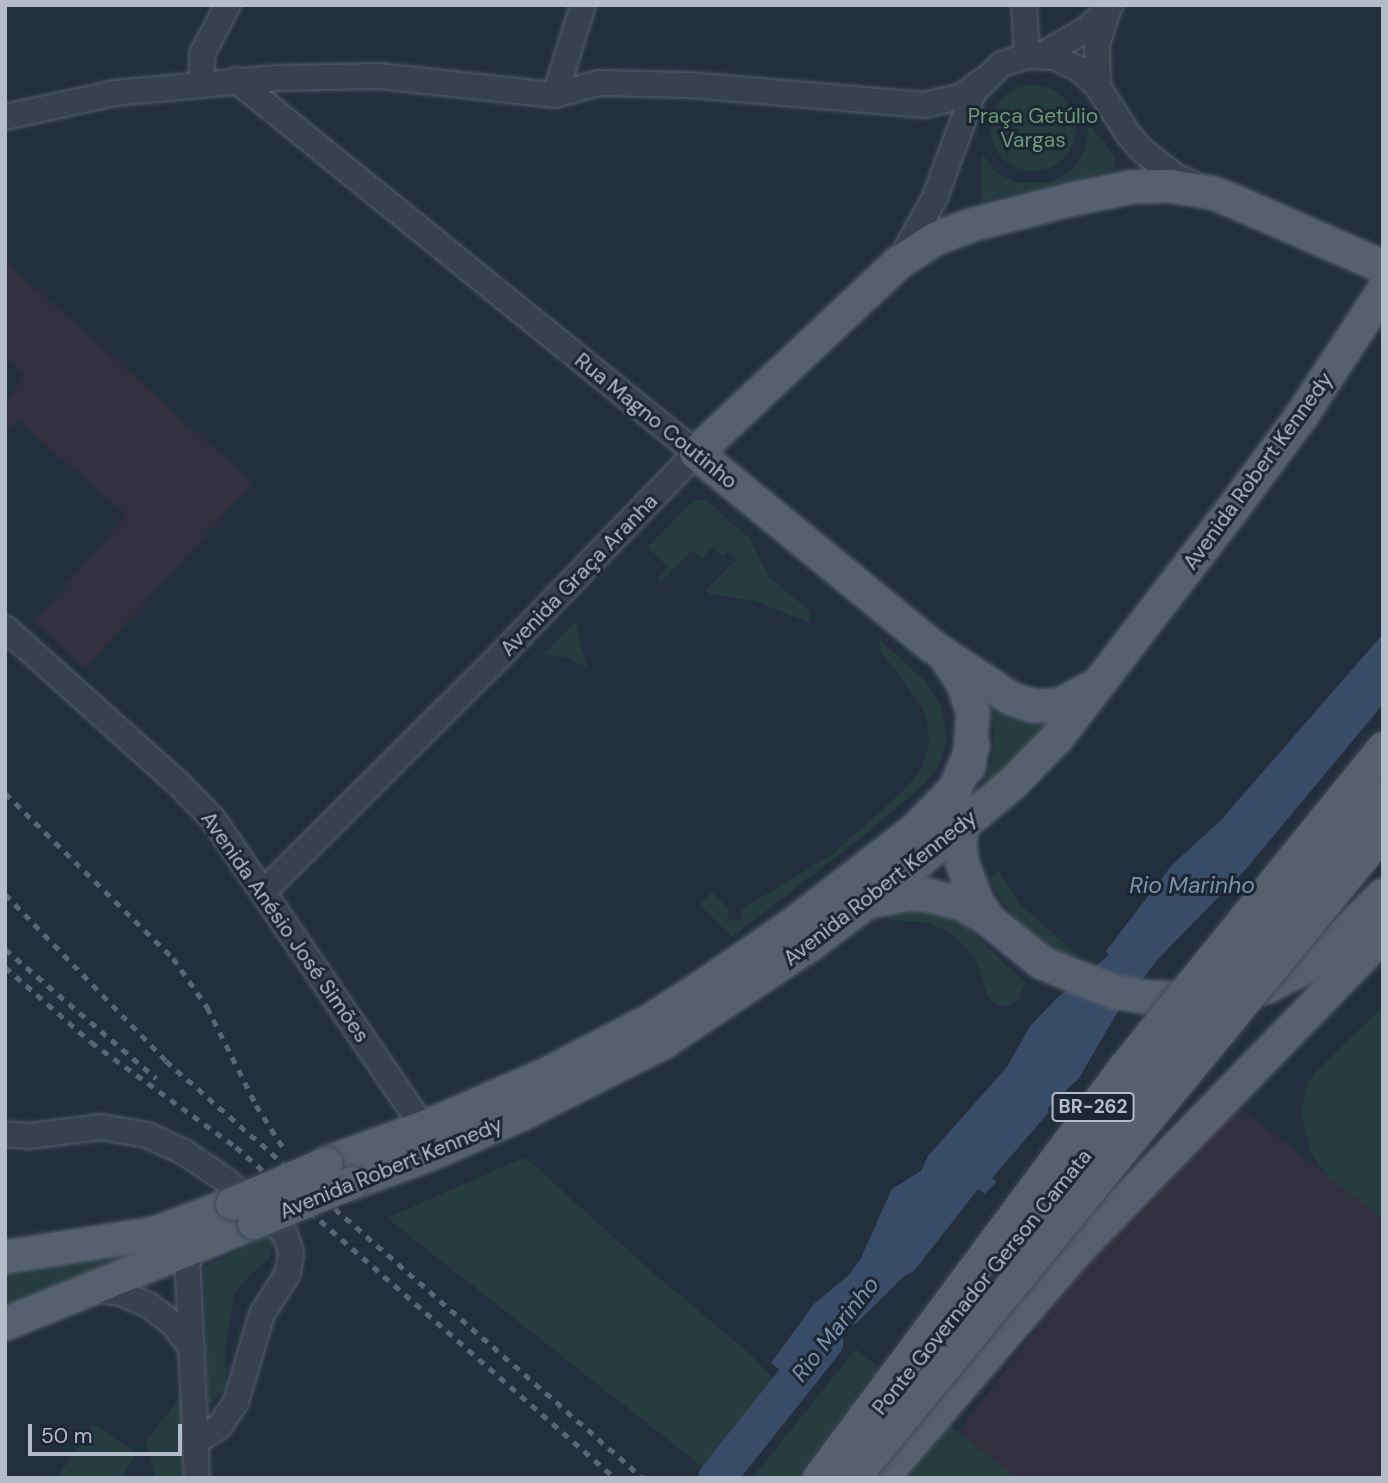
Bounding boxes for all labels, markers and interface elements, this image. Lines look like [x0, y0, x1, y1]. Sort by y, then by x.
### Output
park label: Praça Getúlio Vargas [968, 103, 1098, 153]
street label: Rua Magno Coutinho [570, 348, 742, 494]
street label: Avenida Robert Kennedy [1178, 367, 1338, 575]
street label: Avenida Graça Aranha [495, 489, 663, 661]
street label: Avenida Robert Kennedy [778, 805, 982, 971]
street label: Avenida Anésio José Simões [196, 807, 374, 1047]
water label: Rio Marinho [1129, 871, 1255, 899]
road number: BR-262 [1051, 1092, 1135, 1122]
street label: Avenida Robert Kennedy [276, 1112, 506, 1224]
street label: Ponte Governador Gerson Camata [867, 1144, 1097, 1420]
water label: Rio Marinho [785, 1271, 885, 1387]
scale bar [32, 1410, 186, 1454]
text: 50 m [41, 1422, 92, 1450]

